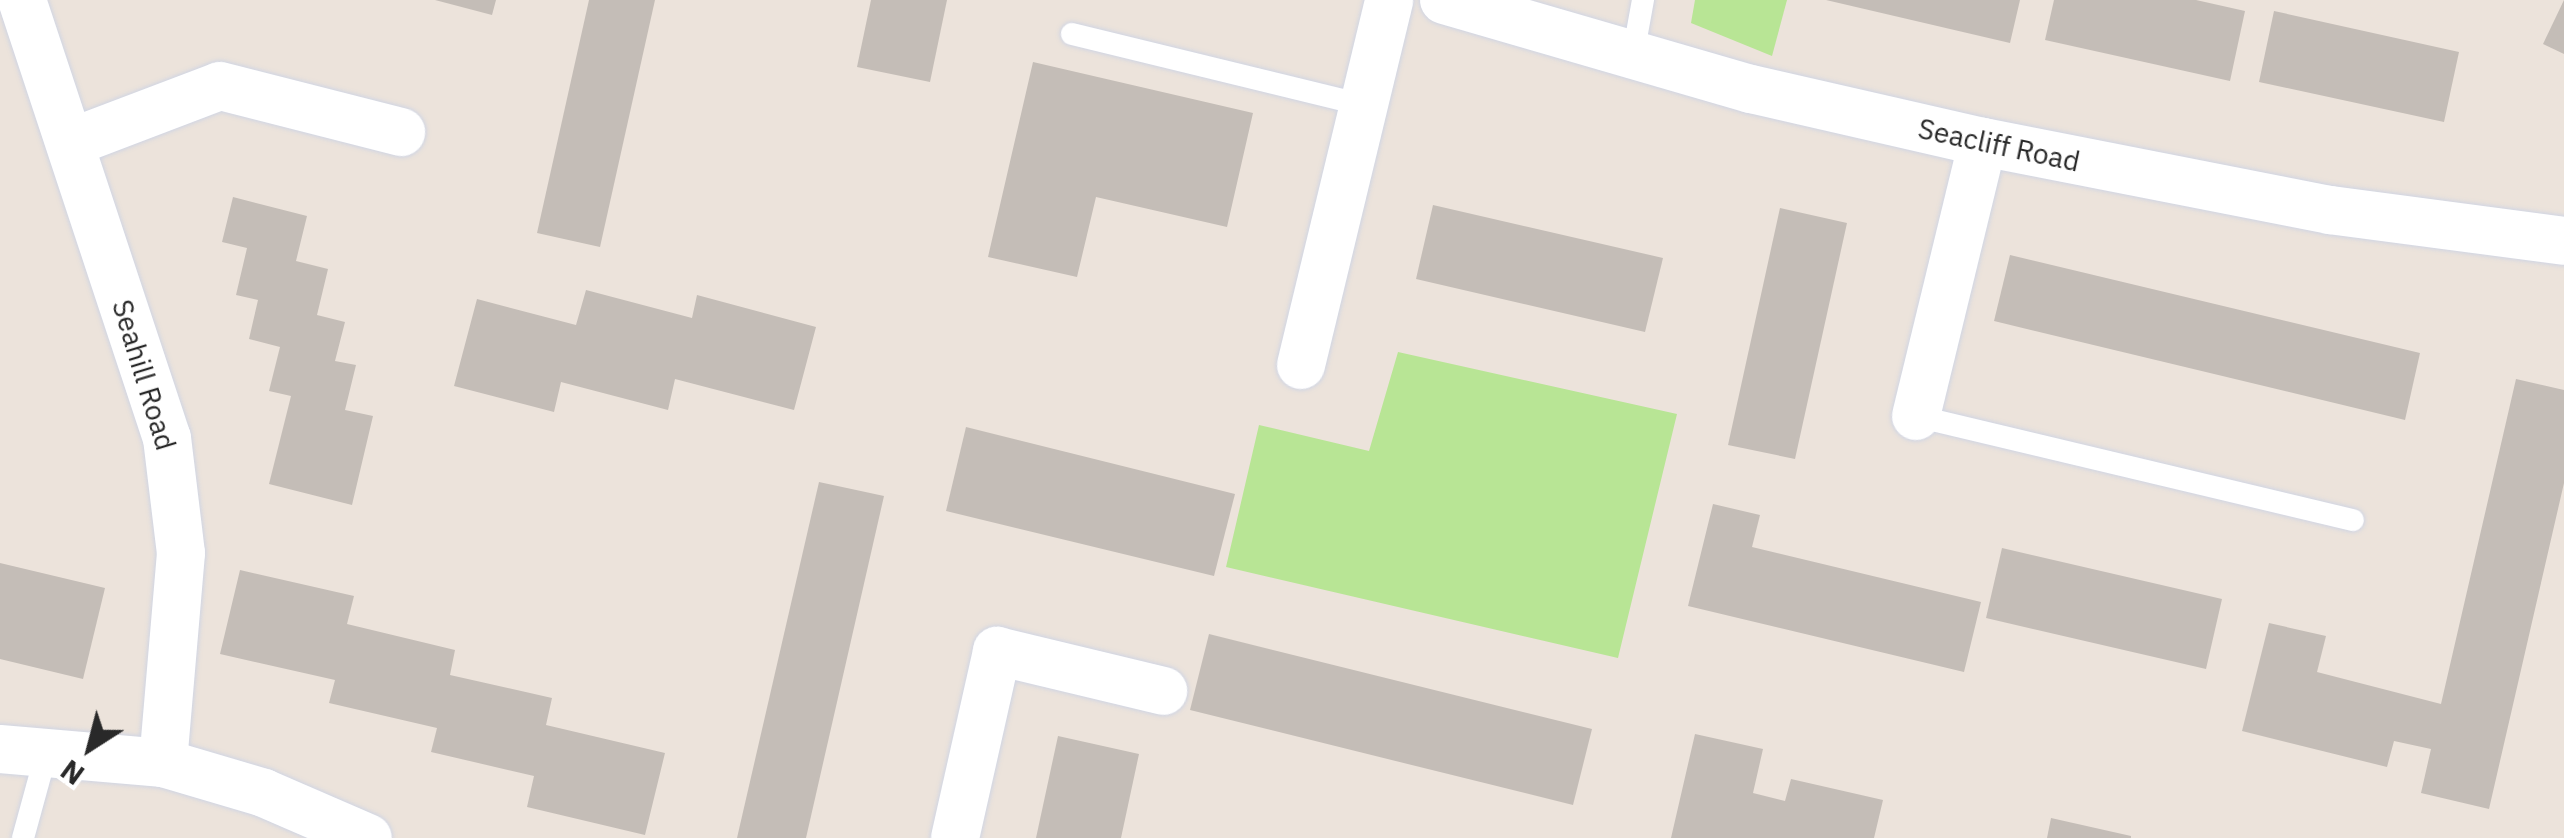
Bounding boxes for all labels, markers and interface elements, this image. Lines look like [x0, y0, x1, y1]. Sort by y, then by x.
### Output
street label: Seacliff Road [1915, 111, 2083, 179]
street label: Seahill Road [105, 296, 183, 454]
north arrow [40, 698, 140, 798]
text: N [53, 752, 91, 794]

